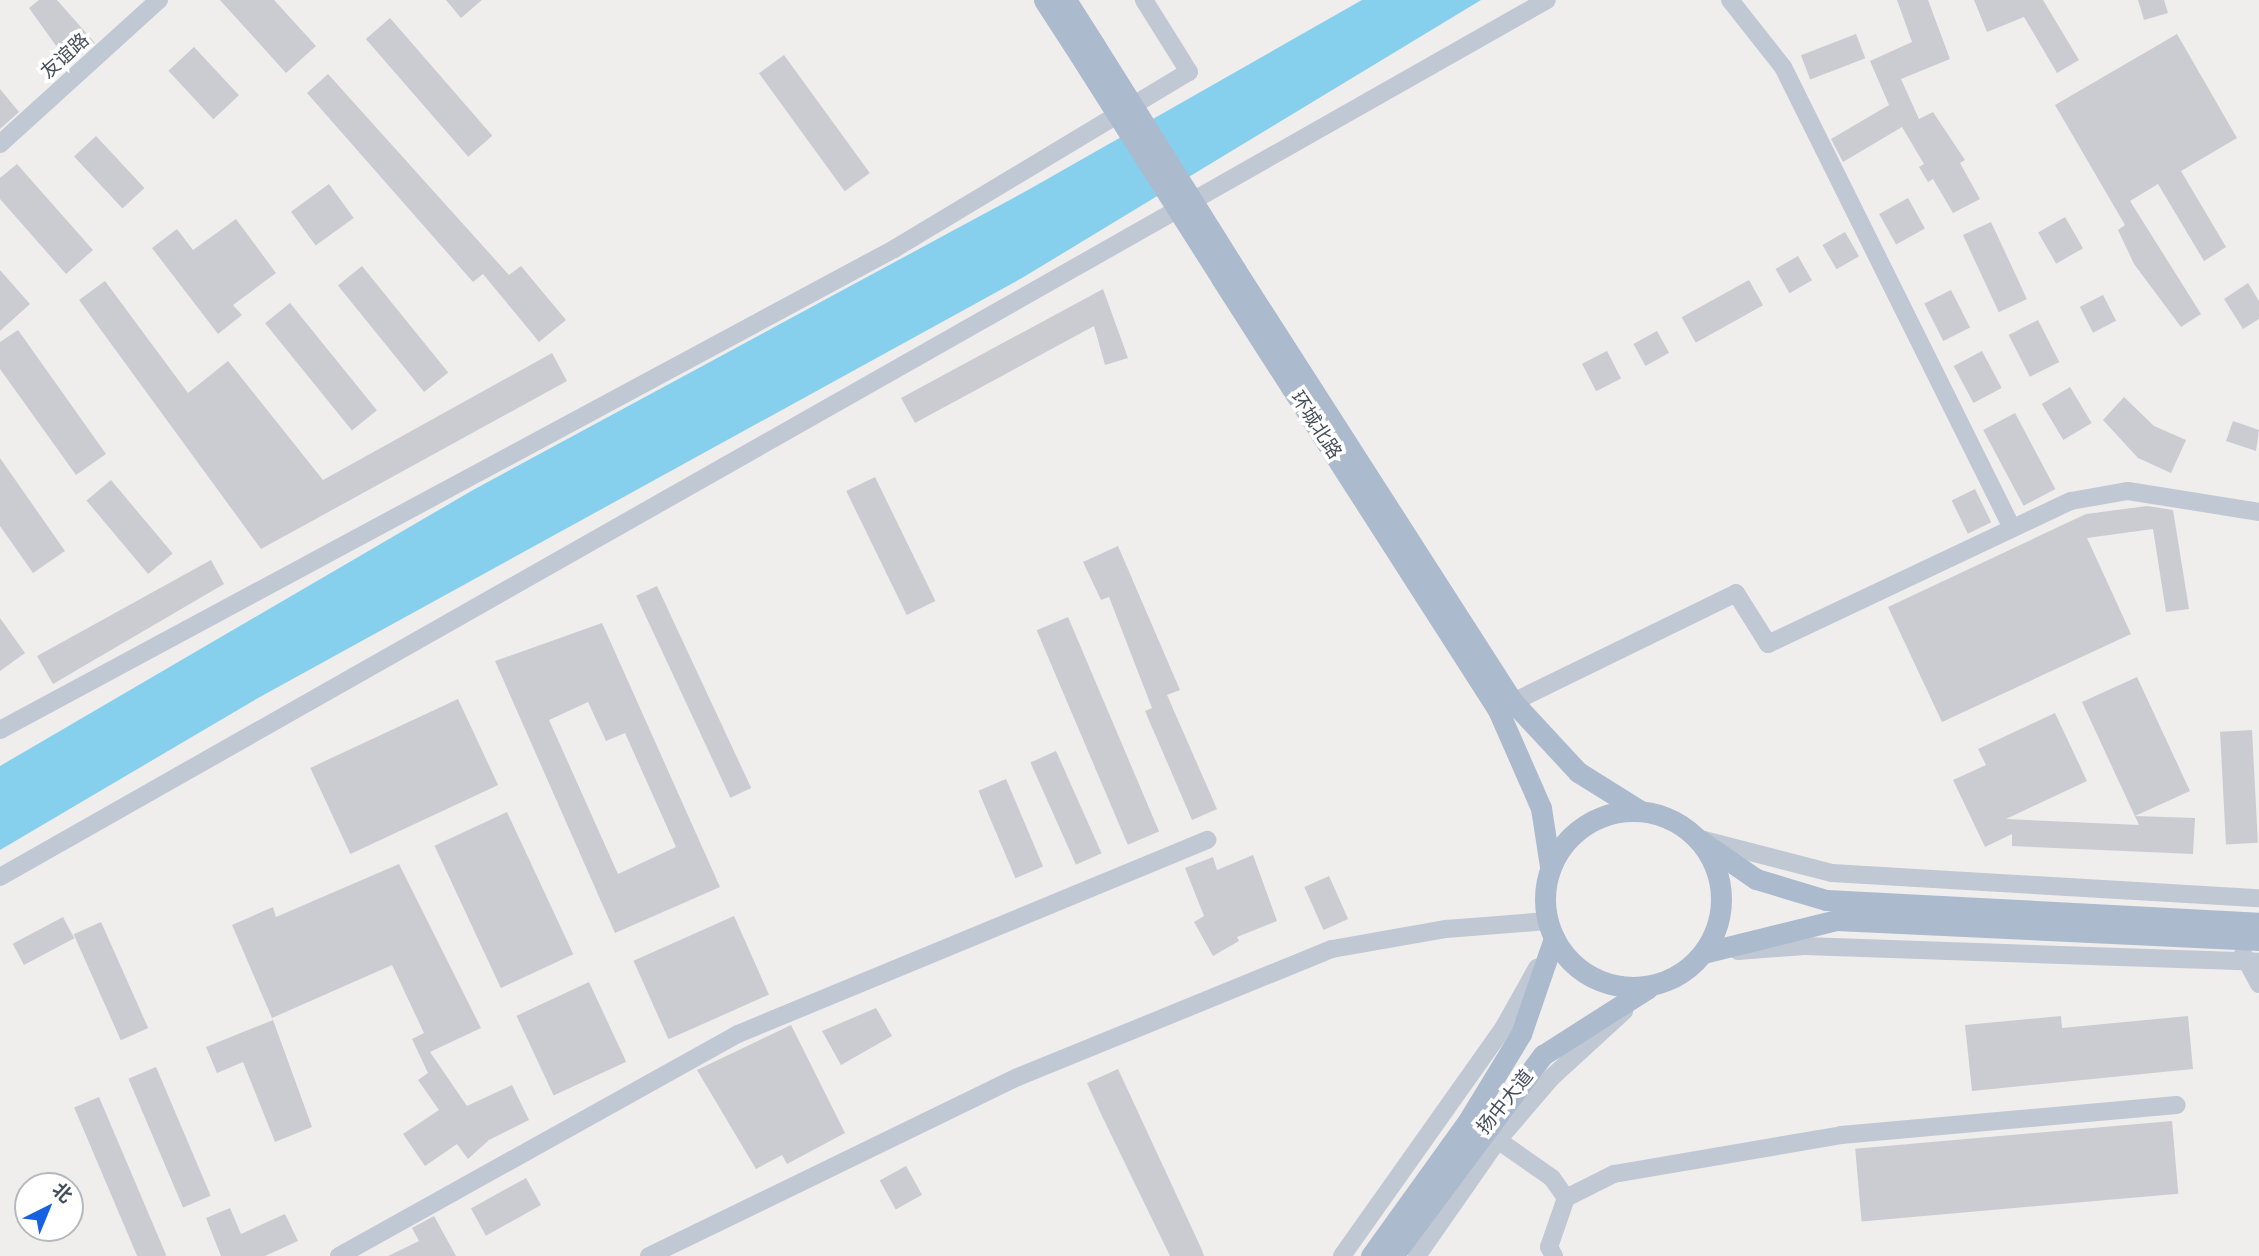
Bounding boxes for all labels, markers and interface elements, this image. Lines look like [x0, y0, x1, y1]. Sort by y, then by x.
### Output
street label: 友谊路 [36, 28, 94, 84]
street label: 环城北路 [1286, 387, 1346, 463]
street label: 扬中大道 [1472, 1065, 1538, 1139]
north arrow [14, 1172, 84, 1242]
text: 北 [47, 1177, 78, 1208]

